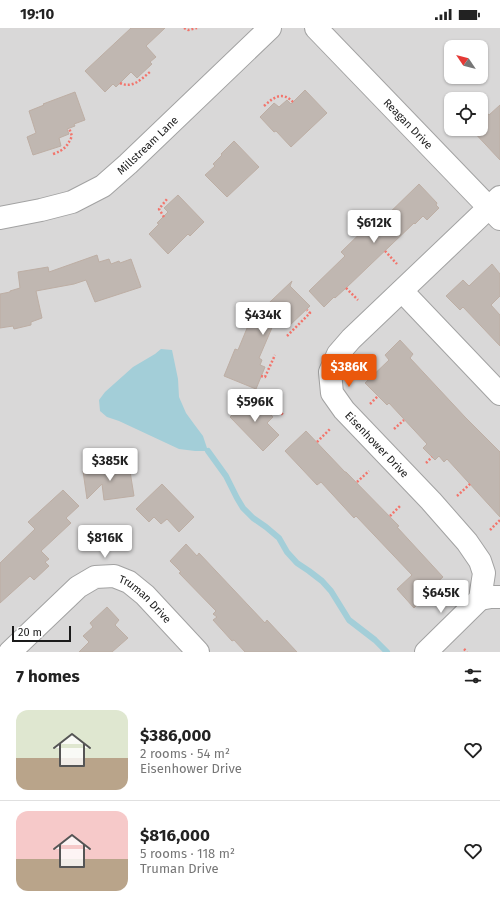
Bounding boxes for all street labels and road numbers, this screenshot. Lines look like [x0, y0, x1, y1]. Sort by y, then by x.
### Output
street label: Reagan Drive [381, 96, 435, 152]
street label: Millstream Lane [114, 113, 181, 177]
street label: Eisenhower Drive [342, 409, 412, 480]
street label: Truman Drive [117, 572, 174, 626]

